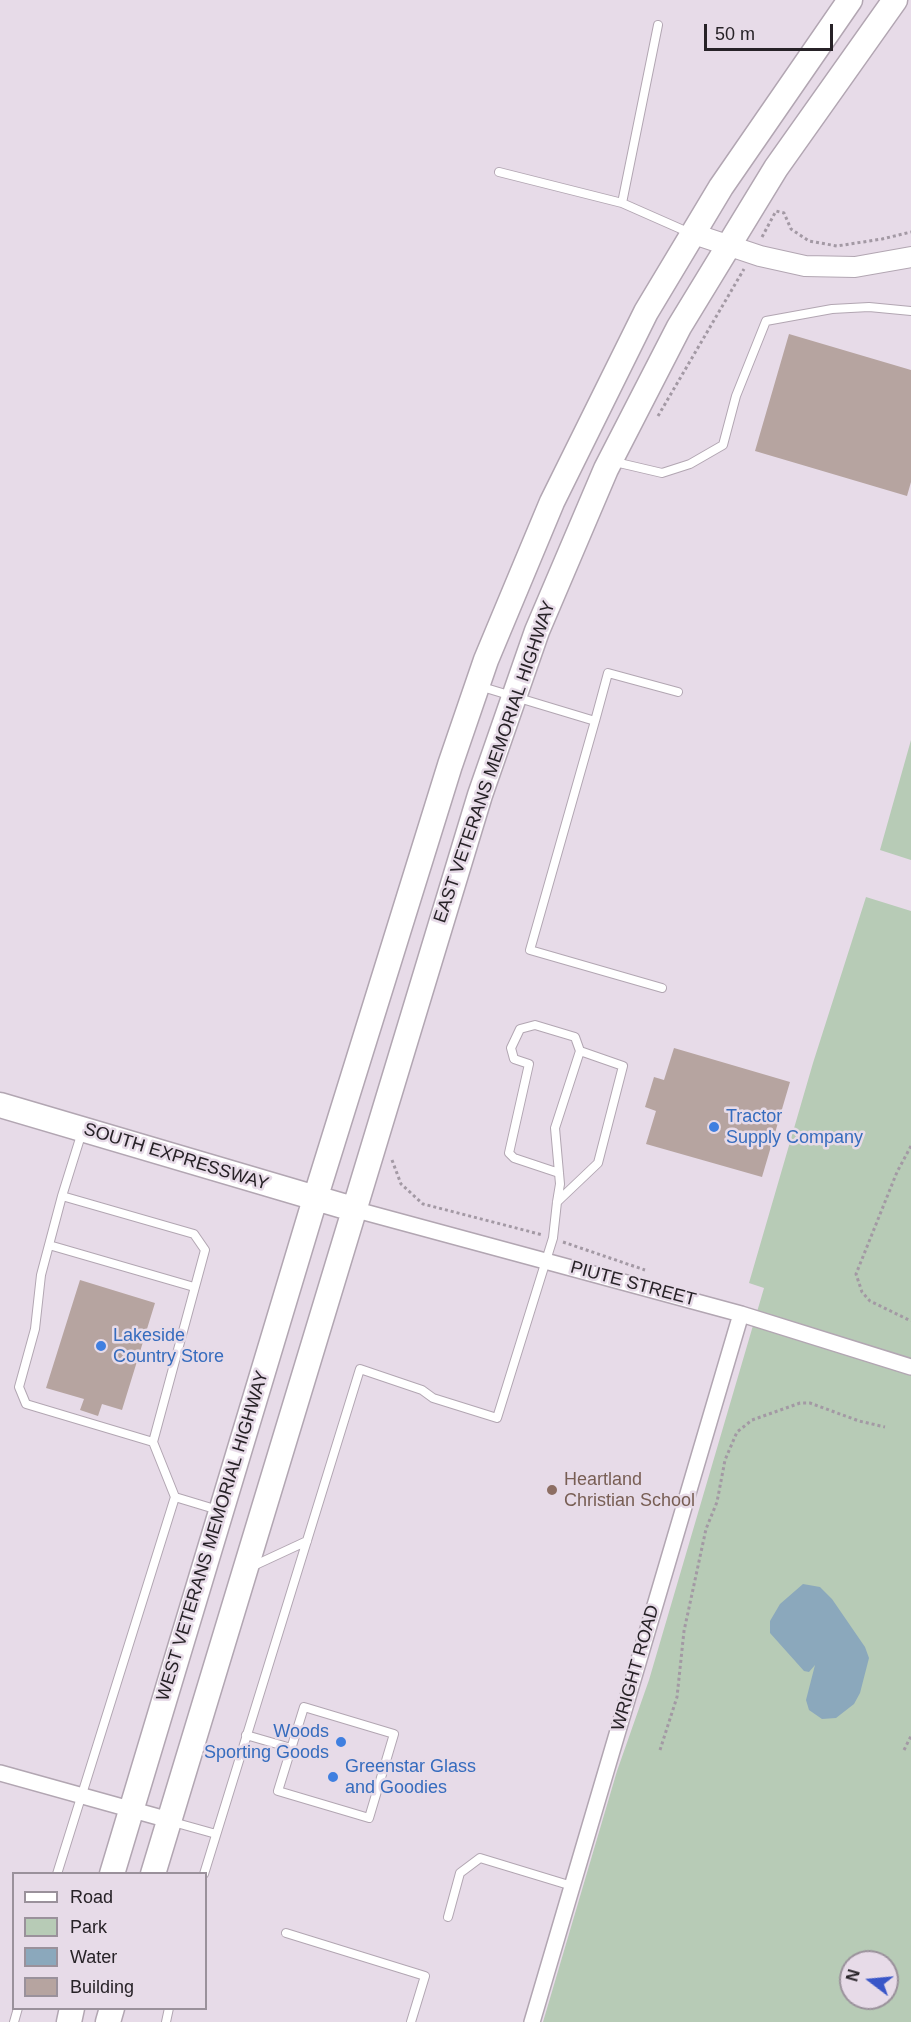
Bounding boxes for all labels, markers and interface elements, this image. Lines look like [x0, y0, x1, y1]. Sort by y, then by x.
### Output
scale bar [707, 12, 836, 50]
text: 50 m [715, 24, 755, 44]
street label: EAST VETERANS MEMORIAL HIGHWAY [430, 598, 560, 926]
place label: Tractor Supply Company [726, 1106, 863, 1148]
street label: SOUTH EXPRESSWAY [81, 1119, 271, 1195]
marker: Tractor Supply Company [707, 1120, 721, 1134]
street label: PIUTE STREET [568, 1257, 698, 1311]
place label: Lakeside Country Store [113, 1325, 224, 1368]
marker: Lakeside Country Store [94, 1339, 108, 1353]
street label: WEST VETERANS MEMORIAL HIGHWAY [152, 1368, 274, 1704]
place label: Heartland Christian School [564, 1469, 695, 1512]
marker: Heartland Christian School [545, 1483, 559, 1497]
street label: WRIGHT ROAD [608, 1603, 664, 1733]
place label: Woods Sporting Goods [204, 1721, 329, 1764]
marker: Woods Sporting Goods [334, 1735, 348, 1749]
place label: Greenstar Glass and Goodies [345, 1756, 476, 1798]
marker: Greenstar Glass and Goodies [326, 1770, 340, 1784]
legend [12, 1872, 207, 2010]
text: Road [70, 1887, 113, 1907]
text: Park [70, 1917, 107, 1937]
text: Water [70, 1947, 117, 1967]
north arrow [839, 1950, 899, 2010]
text: N [843, 1968, 863, 1983]
text: Building [70, 1977, 134, 1997]

